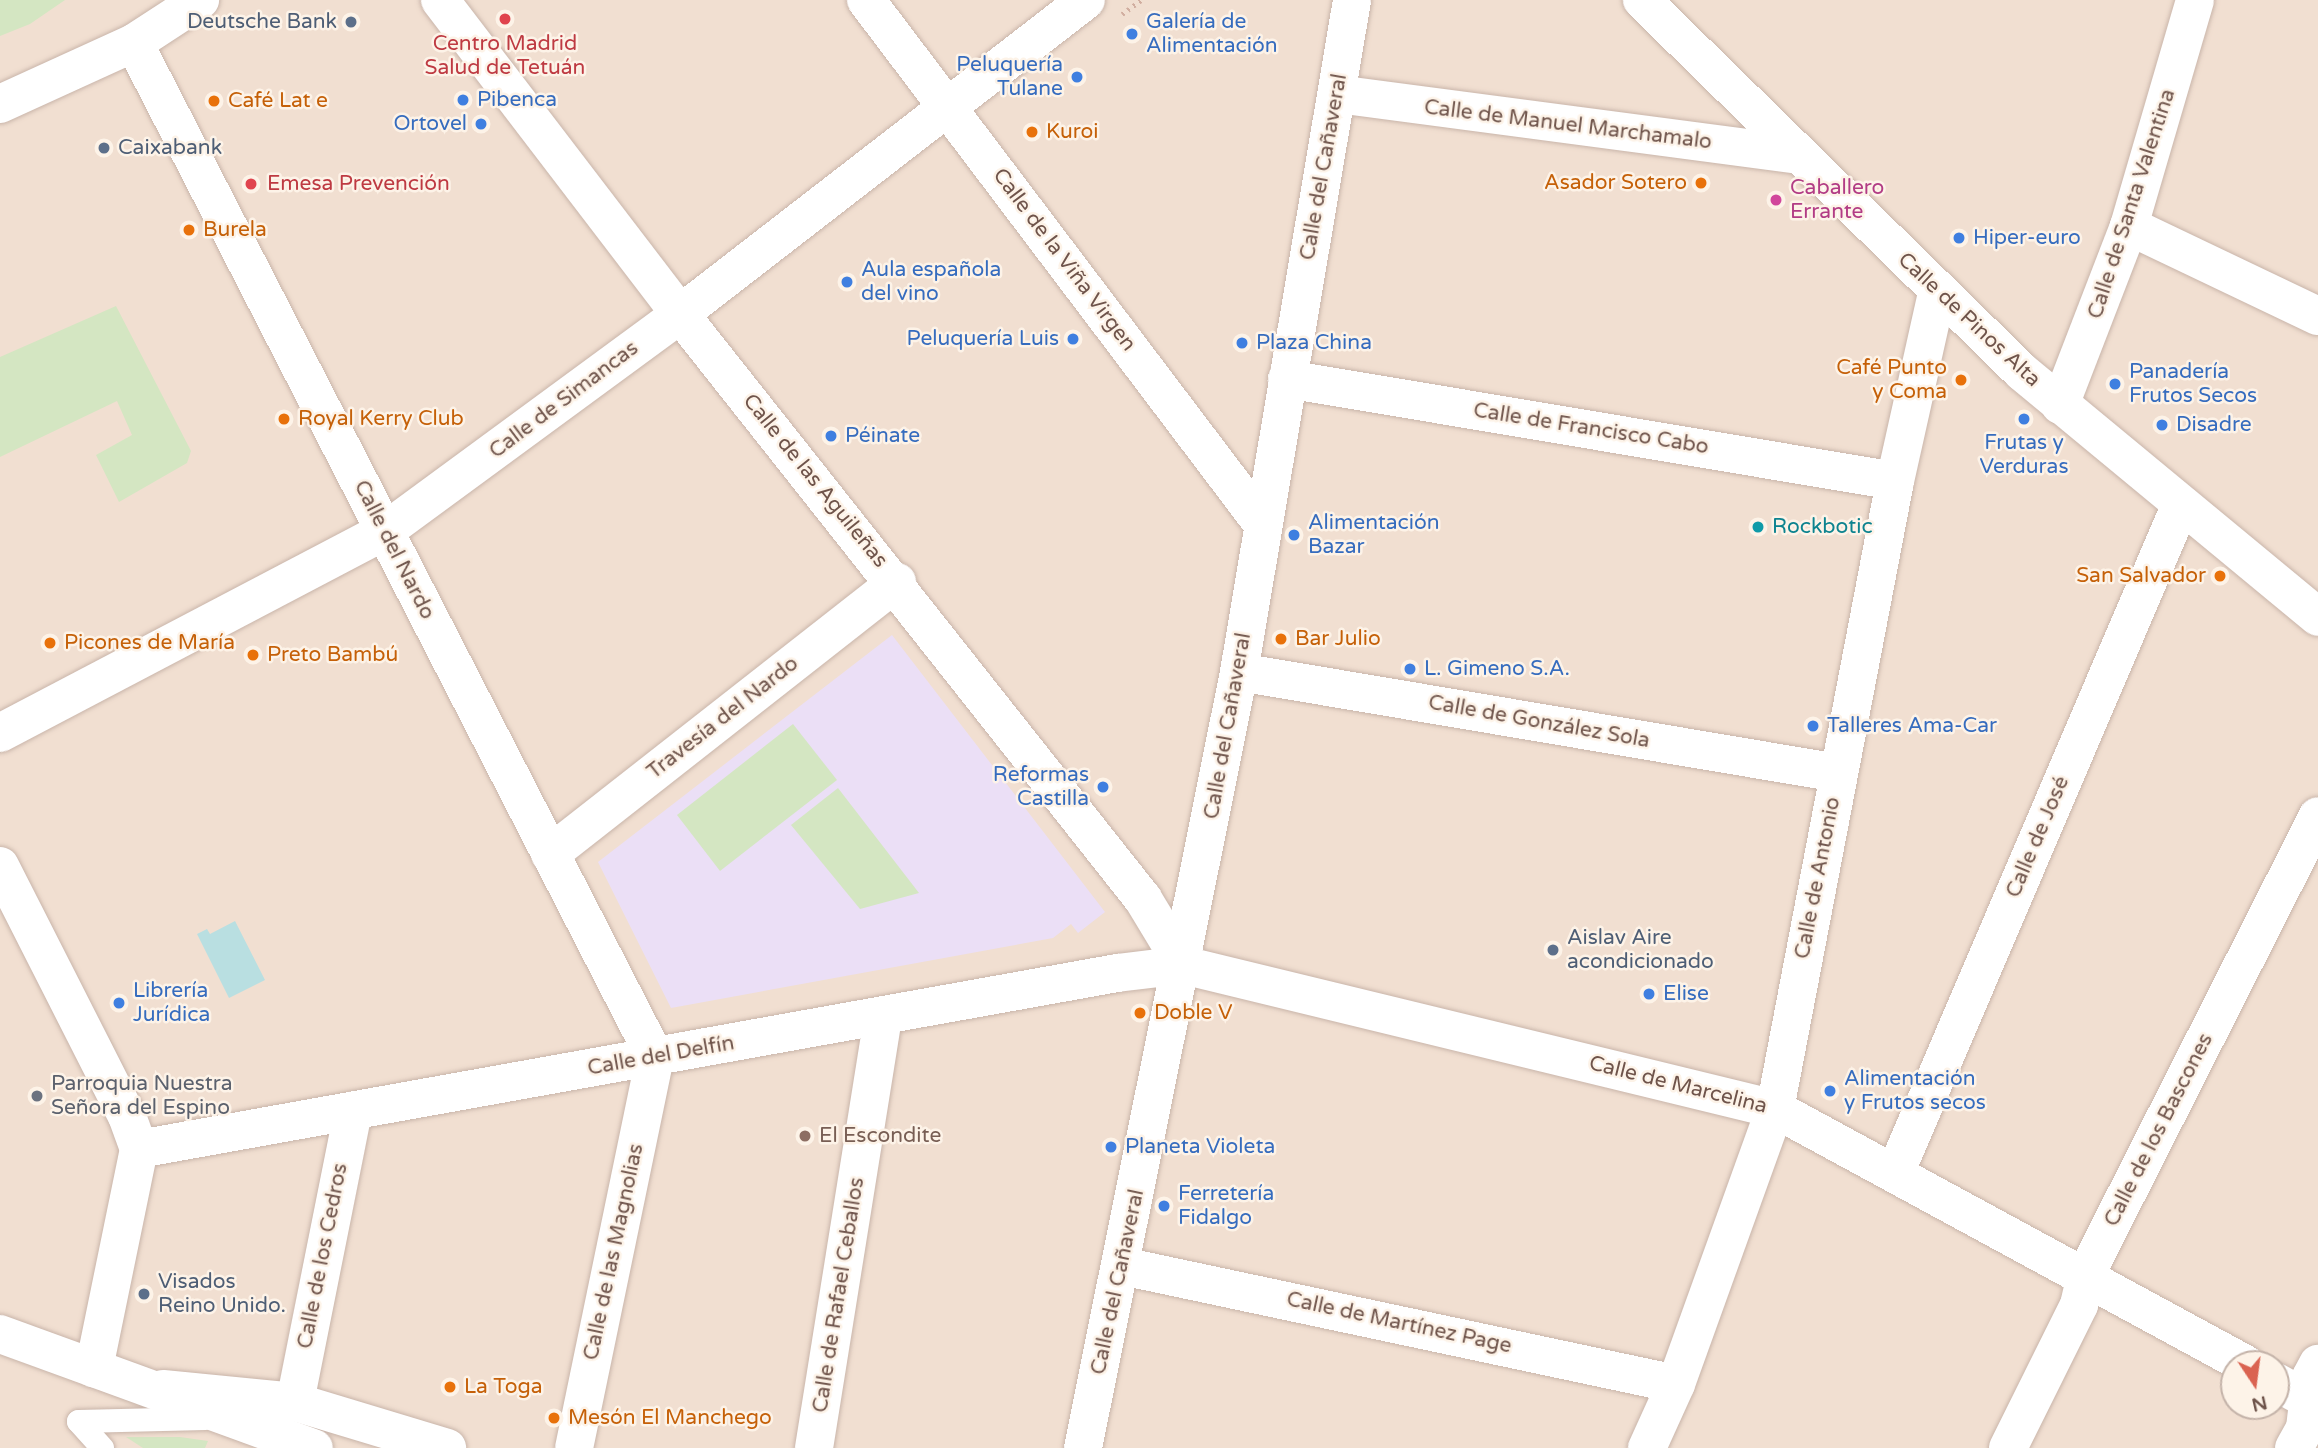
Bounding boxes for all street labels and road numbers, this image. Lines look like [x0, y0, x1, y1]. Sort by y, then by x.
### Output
street label: Calle del Cañaveral [1295, 72, 1353, 262]
street label: Calle de Santa Valentina [2083, 86, 2181, 322]
street label: Calle de Manuel Marchamalo [1423, 95, 1713, 155]
street label: Calle de la Viña Virgen [987, 164, 1141, 356]
street label: Calle de Pinos Alta [1893, 247, 2045, 393]
street label: Calle de Simancas [485, 336, 643, 464]
street label: Calle de las Aguileñas [737, 389, 893, 573]
street label: Calle de Francisco Cabo [1472, 398, 1710, 460]
street label: Calle del Nardo [348, 476, 440, 624]
street label: Calle del Cañaveral [1199, 631, 1257, 821]
street label: Travesía del Nardo [642, 651, 804, 785]
street label: Calle de González Sola [1426, 690, 1652, 754]
street label: Calle de José [2001, 773, 2075, 901]
street label: Calle de Antonio [1790, 795, 1846, 961]
street label: Calle de los Bascones [2099, 1029, 2219, 1231]
street label: Calle del Delfín [586, 1031, 736, 1081]
street label: Calle de Marcelina [1586, 1051, 1770, 1119]
street label: Calle de las Magnolias [579, 1141, 649, 1363]
street label: Calle de los Cedros [293, 1161, 353, 1351]
street label: Calle de Rafael Ceballos [808, 1176, 870, 1414]
street label: Calle del Cañaveral [1086, 1187, 1150, 1377]
street label: Calle de Martínez Page [1284, 1287, 1514, 1359]

